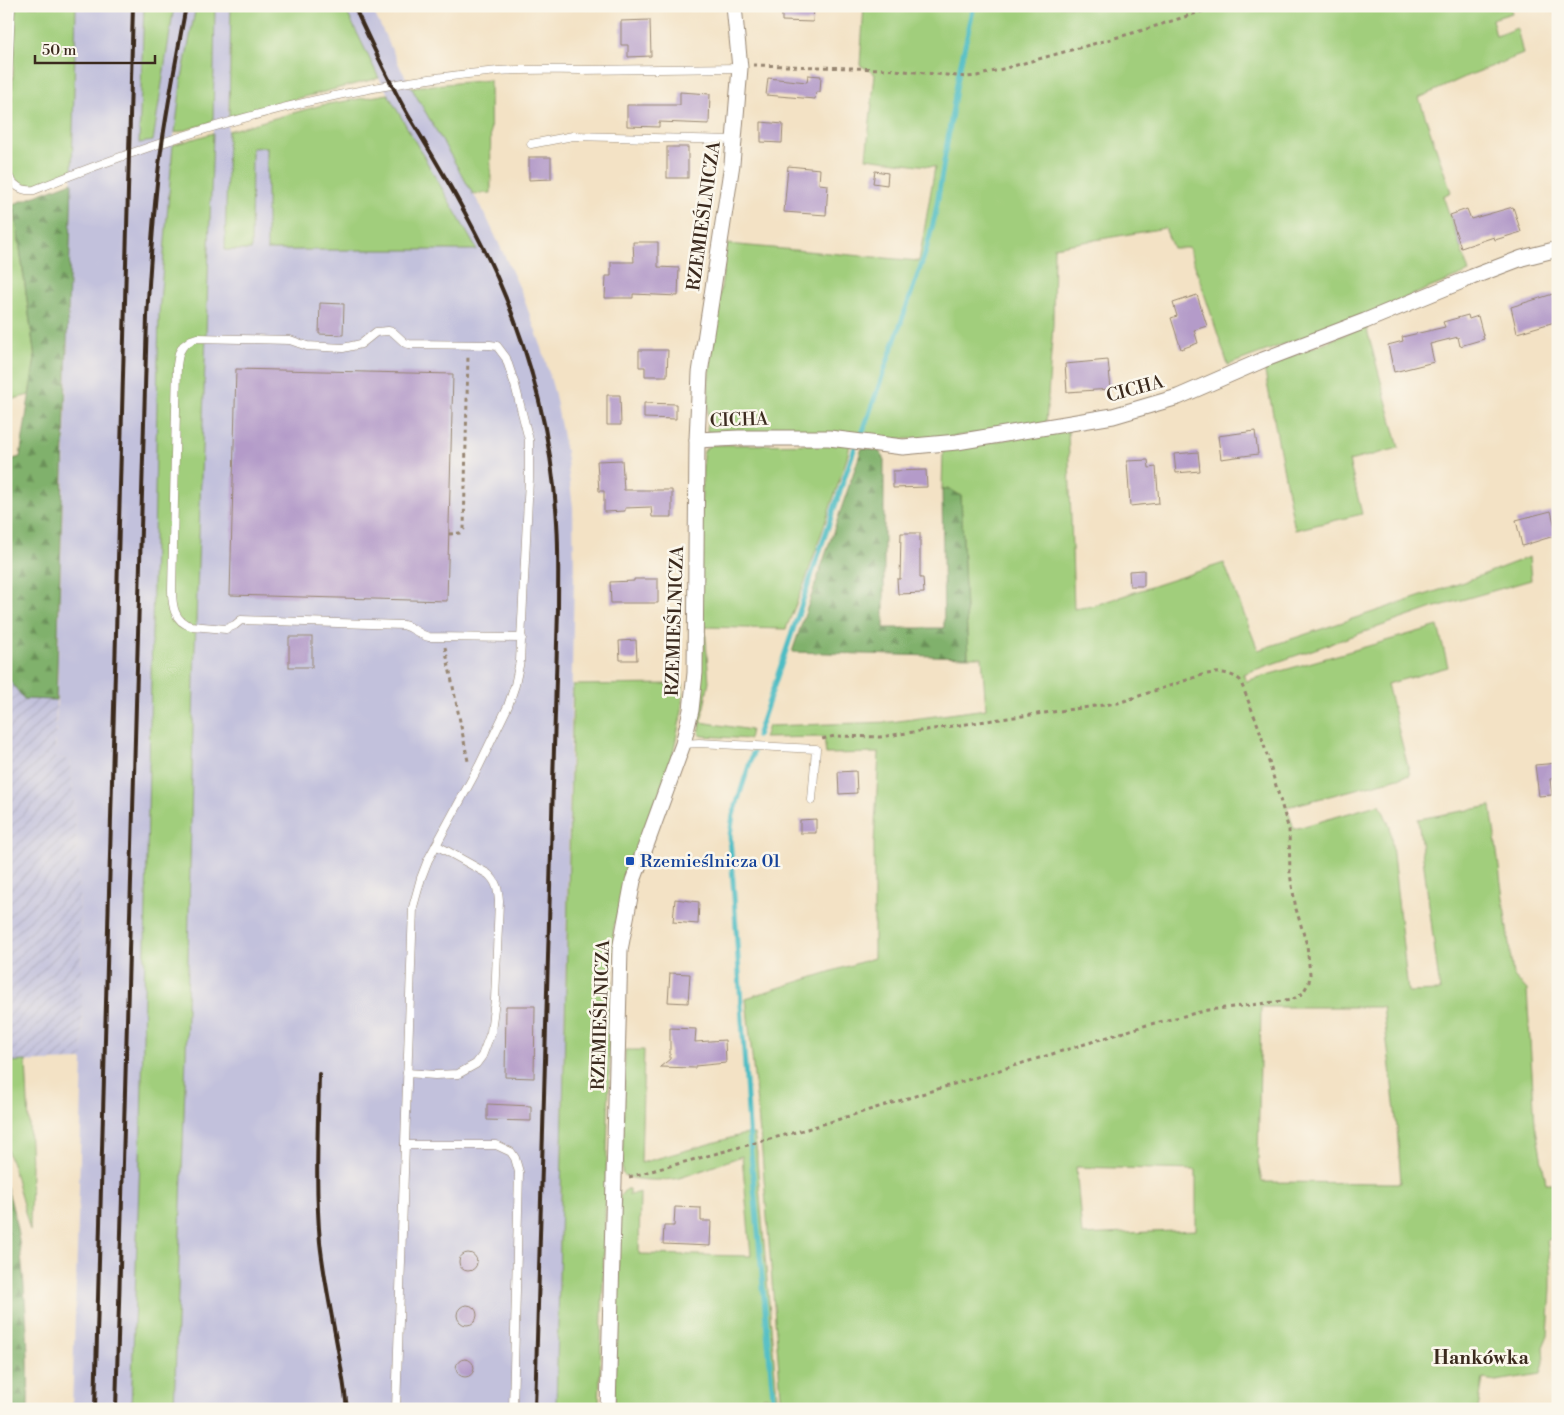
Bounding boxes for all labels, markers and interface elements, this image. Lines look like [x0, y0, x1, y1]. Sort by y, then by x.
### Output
scale bar [35, 32, 155, 64]
text: 50 m [42, 41, 76, 60]
street label: RZEMIEŚLNICZA [682, 139, 726, 292]
street label: CICHA [1104, 370, 1167, 408]
street label: CICHA [709, 407, 769, 433]
street label: RZEMIEŚLNICZA [661, 545, 689, 697]
place label: Rzemieślnicza 01 [640, 850, 781, 873]
marker: Rzemieślnicza 01 [624, 855, 636, 867]
street label: RZEMIEŚLNICZA [587, 939, 615, 1091]
district label: Hankówka [1433, 1346, 1529, 1370]

